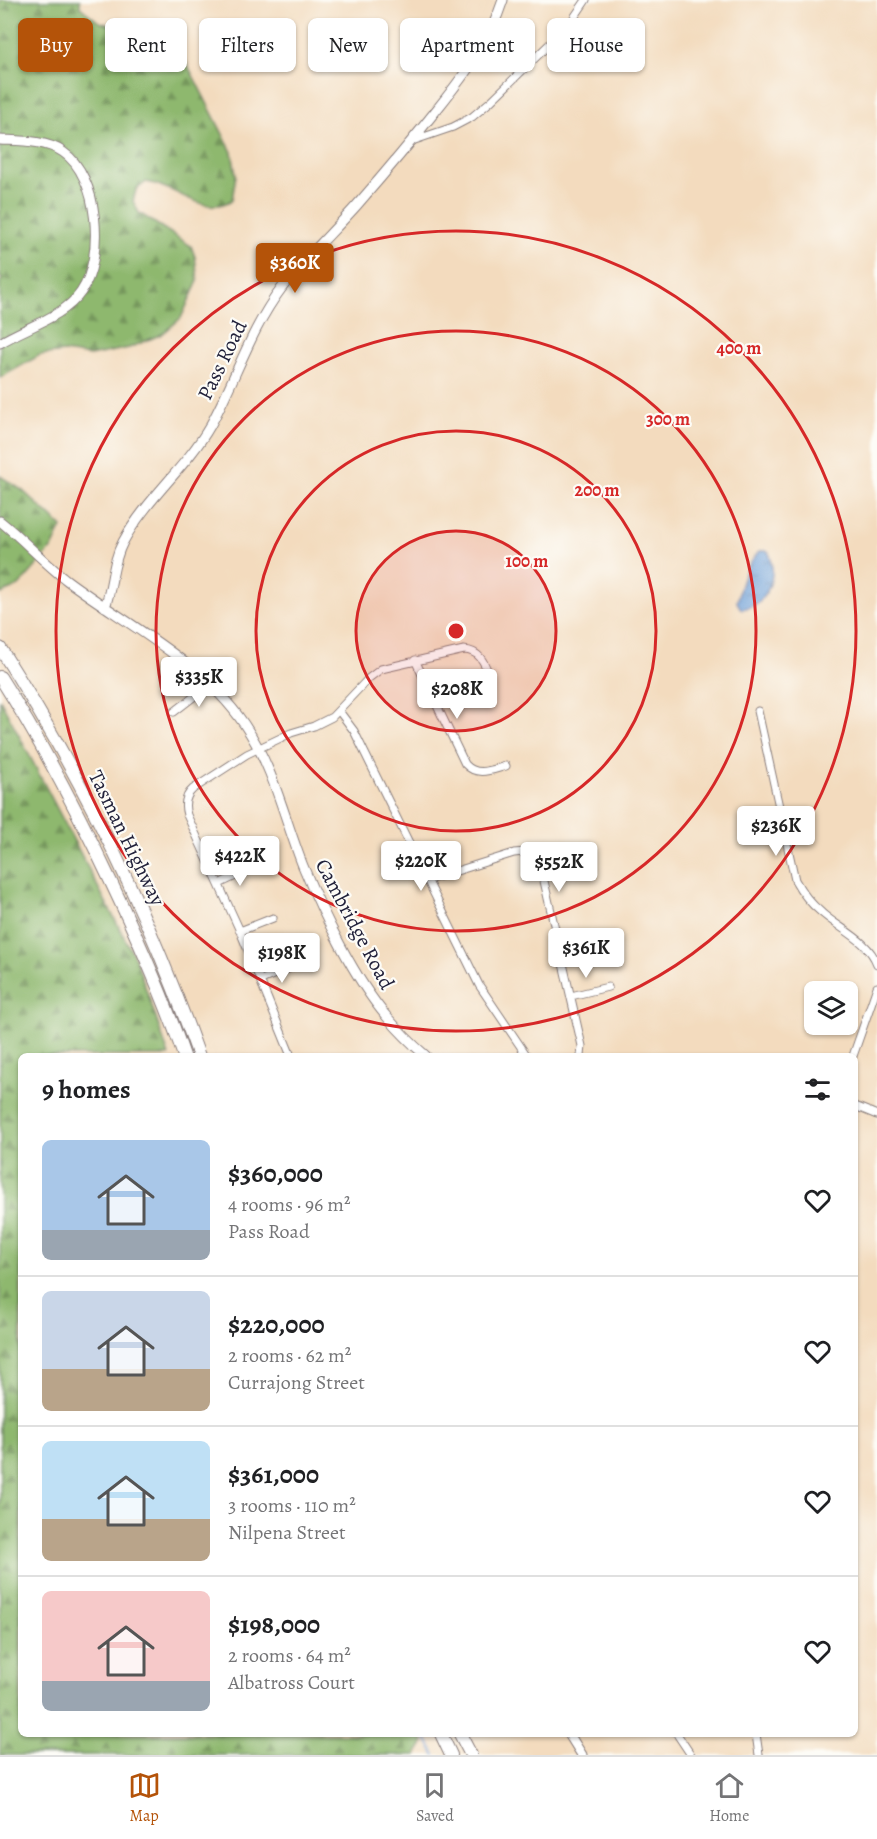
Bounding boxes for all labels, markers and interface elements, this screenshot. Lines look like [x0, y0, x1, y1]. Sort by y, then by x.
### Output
chip: Buy [18, 18, 93, 72]
chip: Rent [105, 18, 187, 72]
chip: Filters [199, 18, 296, 72]
chip: New [308, 18, 388, 72]
chip: Apartment [400, 18, 535, 72]
chip: House [547, 18, 645, 72]
pin: $360K [253, 243, 337, 294]
text: $360K [270, 249, 320, 276]
street label: Pass Road [191, 315, 254, 405]
text: 400 m [717, 336, 761, 360]
text: 300 m [646, 407, 690, 431]
text: 200 m [574, 478, 620, 502]
text: 100 m [506, 549, 548, 573]
centre of rings [446, 621, 466, 641]
pin: $335K [157, 657, 241, 708]
text: $335K [175, 663, 223, 690]
pin: $208K [415, 669, 499, 720]
text: $208K [431, 675, 483, 702]
street label: Tasman Highway [82, 765, 172, 911]
pin: $236K [734, 806, 818, 857]
text: $236K [751, 812, 801, 839]
pin: $422K [198, 836, 282, 887]
pin: $220K [379, 841, 463, 892]
text: $422K [214, 842, 266, 869]
pin: $552K [517, 842, 601, 893]
text: $220K [395, 847, 447, 874]
text: $552K [534, 848, 584, 875]
street label: Cambridge Road [309, 854, 402, 995]
pin: $361K [544, 928, 628, 979]
pin: $198K [240, 933, 324, 984]
text: $361K [562, 934, 610, 961]
text: $198K [258, 939, 306, 966]
map controls [804, 981, 858, 1035]
button: layers [804, 981, 858, 1035]
text: 9 homes [42, 1072, 131, 1107]
icon: filters [801, 1073, 834, 1106]
text: $360,000 [228, 1156, 323, 1191]
icon: home [90, 1164, 162, 1236]
icon: heart [801, 1184, 834, 1217]
text: 4 rooms · 96 m² [228, 1191, 350, 1218]
text: Pass Road [228, 1218, 310, 1245]
text: $220,000 [228, 1307, 325, 1342]
icon: home [90, 1315, 162, 1387]
icon: heart [801, 1335, 834, 1368]
text: 2 rooms · 62 m² [228, 1342, 351, 1369]
text: Currajong Street [228, 1369, 365, 1396]
text: $361,000 [228, 1457, 319, 1492]
icon: home [90, 1465, 162, 1537]
icon: heart [801, 1485, 834, 1518]
text: 3 rooms · 110 m² [228, 1492, 356, 1519]
text: Nilpena Street [228, 1519, 346, 1546]
text: $198,000 [228, 1607, 320, 1642]
icon: home [90, 1615, 162, 1687]
icon: heart [801, 1635, 834, 1668]
text: 2 rooms · 64 m² [228, 1642, 351, 1669]
text: Albatross Court [228, 1669, 355, 1696]
tab: Map [128, 1769, 161, 1827]
tab: Saved [416, 1769, 454, 1827]
tab: Home [709, 1769, 749, 1827]

